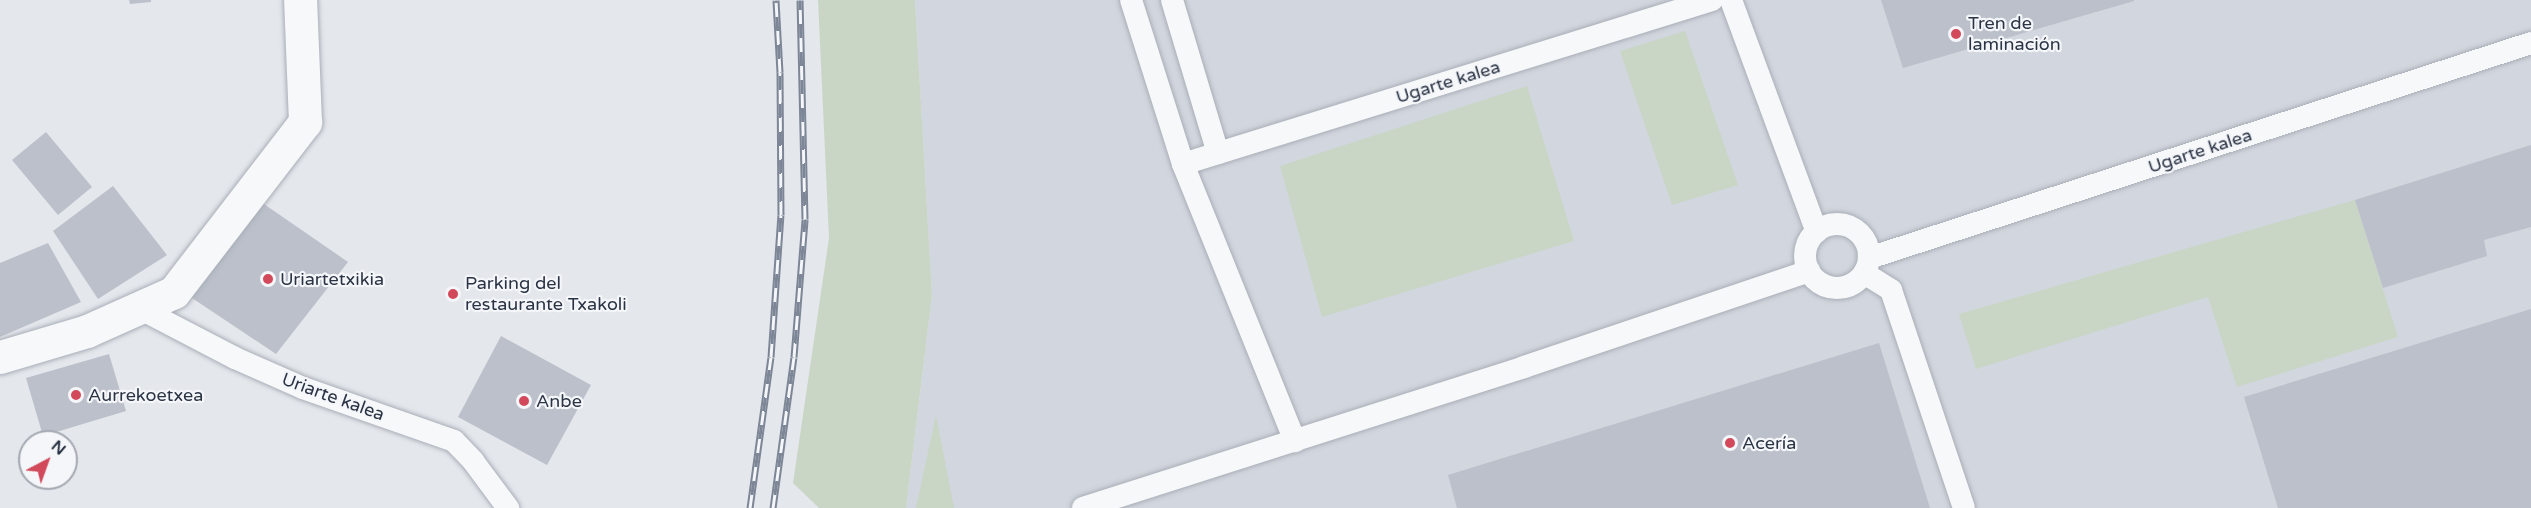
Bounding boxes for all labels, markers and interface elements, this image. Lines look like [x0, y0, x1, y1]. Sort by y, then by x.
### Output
place label: Tren de laminación [1968, 13, 2061, 56]
marker: Tren de laminación [1949, 27, 1963, 41]
street label: Ugarte kalea [1393, 56, 1503, 108]
street label: Ugarte kalea [2145, 124, 2255, 178]
place label: Uriartetxikia [280, 268, 384, 290]
marker: Uriartetxikia [261, 272, 275, 286]
place label: Parking del restaurante Txakoli [465, 273, 627, 316]
marker: Parking del restaurante Txakoli [446, 287, 460, 301]
street label: Uriarte kalea [279, 368, 387, 426]
place label: Aurrekoetxea [88, 384, 203, 406]
marker: Aurrekoetxea [69, 388, 83, 402]
place label: Anbe [536, 390, 582, 412]
marker: Anbe [517, 394, 531, 408]
north arrow [18, 430, 78, 490]
place label: Acería [1742, 432, 1796, 454]
text: N [47, 436, 70, 460]
marker: Acería [1723, 436, 1737, 450]

